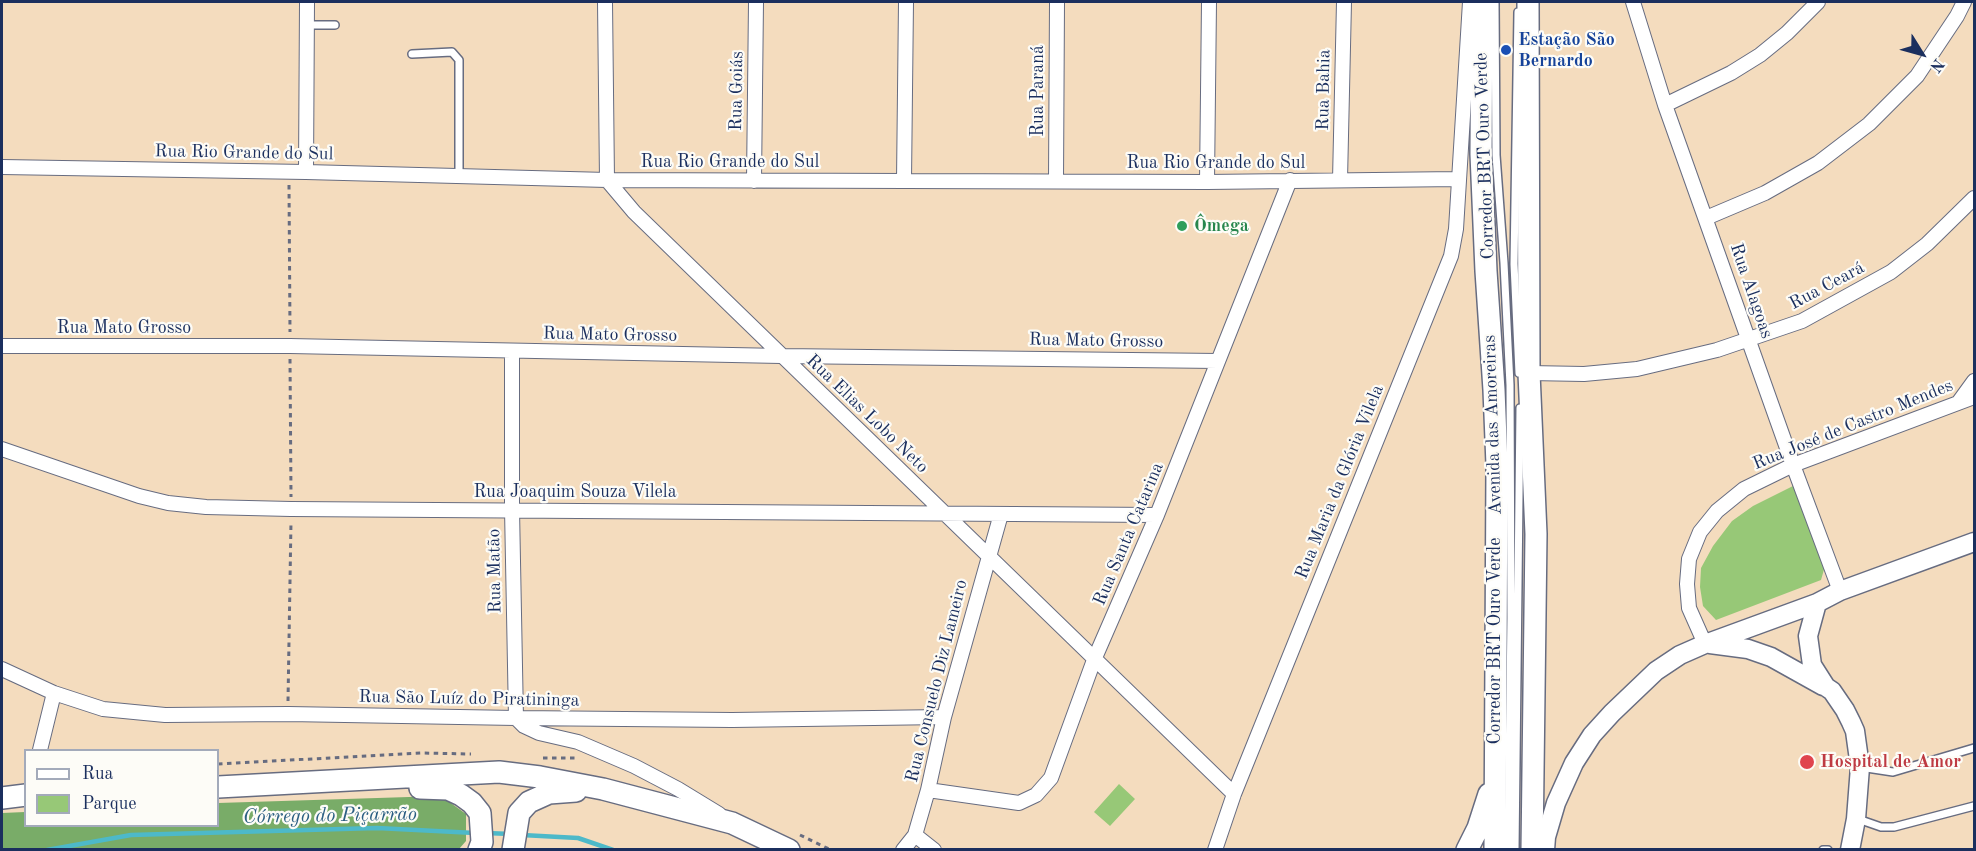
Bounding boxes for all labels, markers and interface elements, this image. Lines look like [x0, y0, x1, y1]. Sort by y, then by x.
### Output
north arrow [1892, 24, 1952, 84]
place label: Estação São Bernardo [1518, 29, 1615, 72]
marker: Estação São Bernardo [1499, 43, 1513, 57]
street label: Rua Paraná [1027, 45, 1049, 137]
street label: Rua Bahia [1312, 49, 1336, 131]
street label: Rua Goiás [726, 51, 748, 131]
street label: Corredor BRT Ouro Verde [1471, 52, 1499, 260]
text: N [1926, 55, 1946, 75]
street label: Rua Rio Grande do Sul [154, 141, 334, 165]
street label: Rua Rio Grande do Sul [641, 151, 819, 173]
street label: Rua Rio Grande do Sul [1127, 152, 1305, 174]
place label: Ômega [1194, 215, 1249, 237]
marker: Ômega [1175, 219, 1189, 233]
street label: Rua Alagoas [1725, 241, 1777, 341]
street label: Rua Ceará [1786, 257, 1868, 315]
street label: Rua Mato Grosso [57, 317, 191, 339]
street label: Rua Mato Grosso [543, 323, 677, 347]
street label: Rua Mato Grosso [1029, 329, 1163, 353]
street label: Avenida das Amoreiras [1479, 335, 1507, 515]
street label: Rua Elias Lobo Neto [801, 350, 933, 478]
street label: Rua José de Castro Mendes [1750, 375, 1956, 475]
street label: Rua Maria da Glória Vilela [1291, 382, 1389, 582]
street label: Rua Santa Catarina [1089, 459, 1169, 609]
street label: Rua Joaquim Souza Vilela [473, 481, 677, 503]
street label: Rua Matão [483, 529, 507, 613]
street label: Corredor BRT Ouro Verde [1484, 537, 1506, 745]
street label: Rua Consuelo Diz Lameiro [901, 577, 973, 785]
street label: Rua São Luíz do Piratininga [358, 686, 580, 712]
legend [24, 749, 219, 827]
place label: Hospital de Amor [1820, 751, 1961, 773]
marker: Hospital de Amor [1798, 753, 1816, 771]
text: Rua [82, 765, 113, 783]
text: Parque [82, 795, 137, 813]
water label: Córrego do Piçarrão [243, 802, 417, 830]

